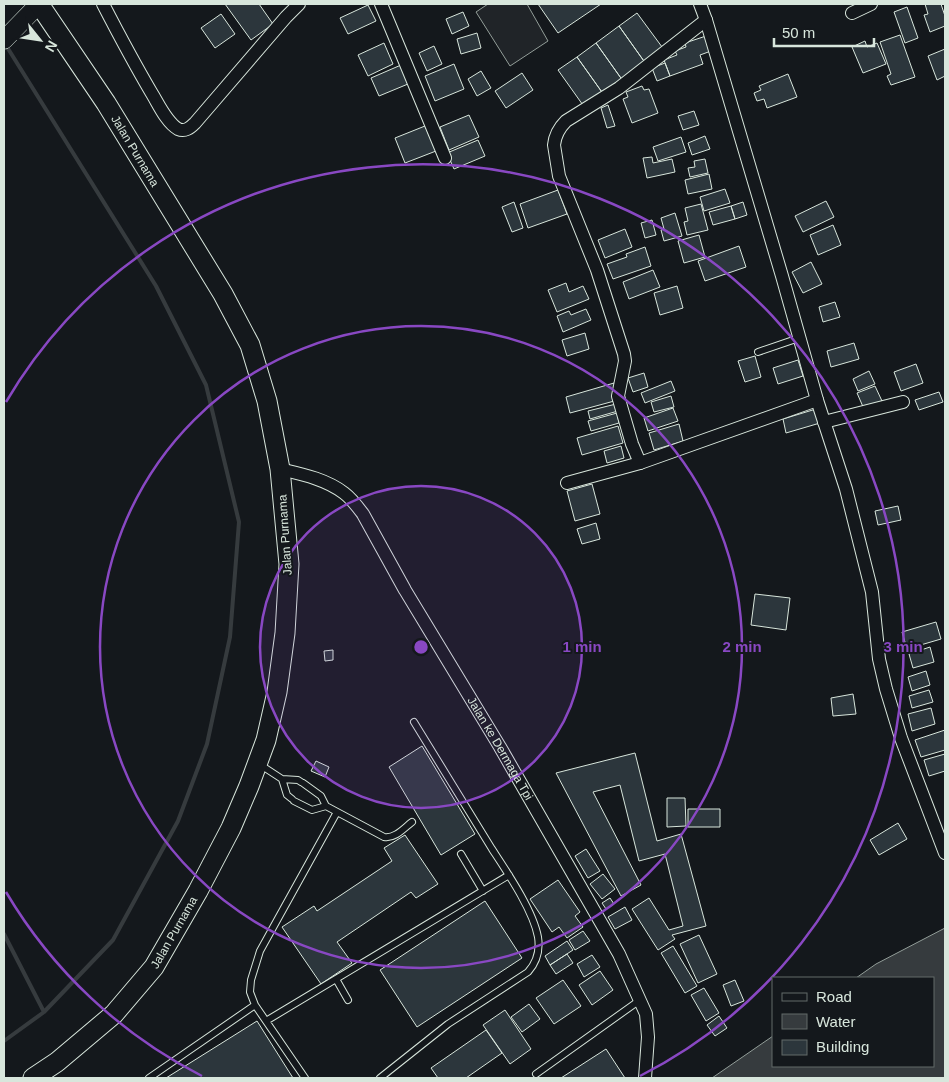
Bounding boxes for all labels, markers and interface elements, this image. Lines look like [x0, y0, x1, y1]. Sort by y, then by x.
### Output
north arrow [15, 15, 65, 65]
scale bar [774, 15, 874, 47]
text: 50 m [782, 24, 815, 41]
text: N [42, 38, 61, 55]
street label: Jalan Purnama [108, 113, 162, 189]
street label: Jalan Purnama [275, 494, 295, 576]
centre of rings [412, 638, 430, 656]
text: 1 min [562, 638, 602, 655]
text: 2 min [722, 638, 762, 655]
text: 3 min [883, 638, 923, 655]
street label: Jalan ke Dermaga Tpi [464, 694, 536, 803]
street label: Jalan Purnama [148, 894, 200, 971]
legend [772, 977, 934, 1067]
text: Road [816, 988, 852, 1005]
text: Water [816, 1013, 855, 1030]
text: Building [816, 1038, 869, 1055]

